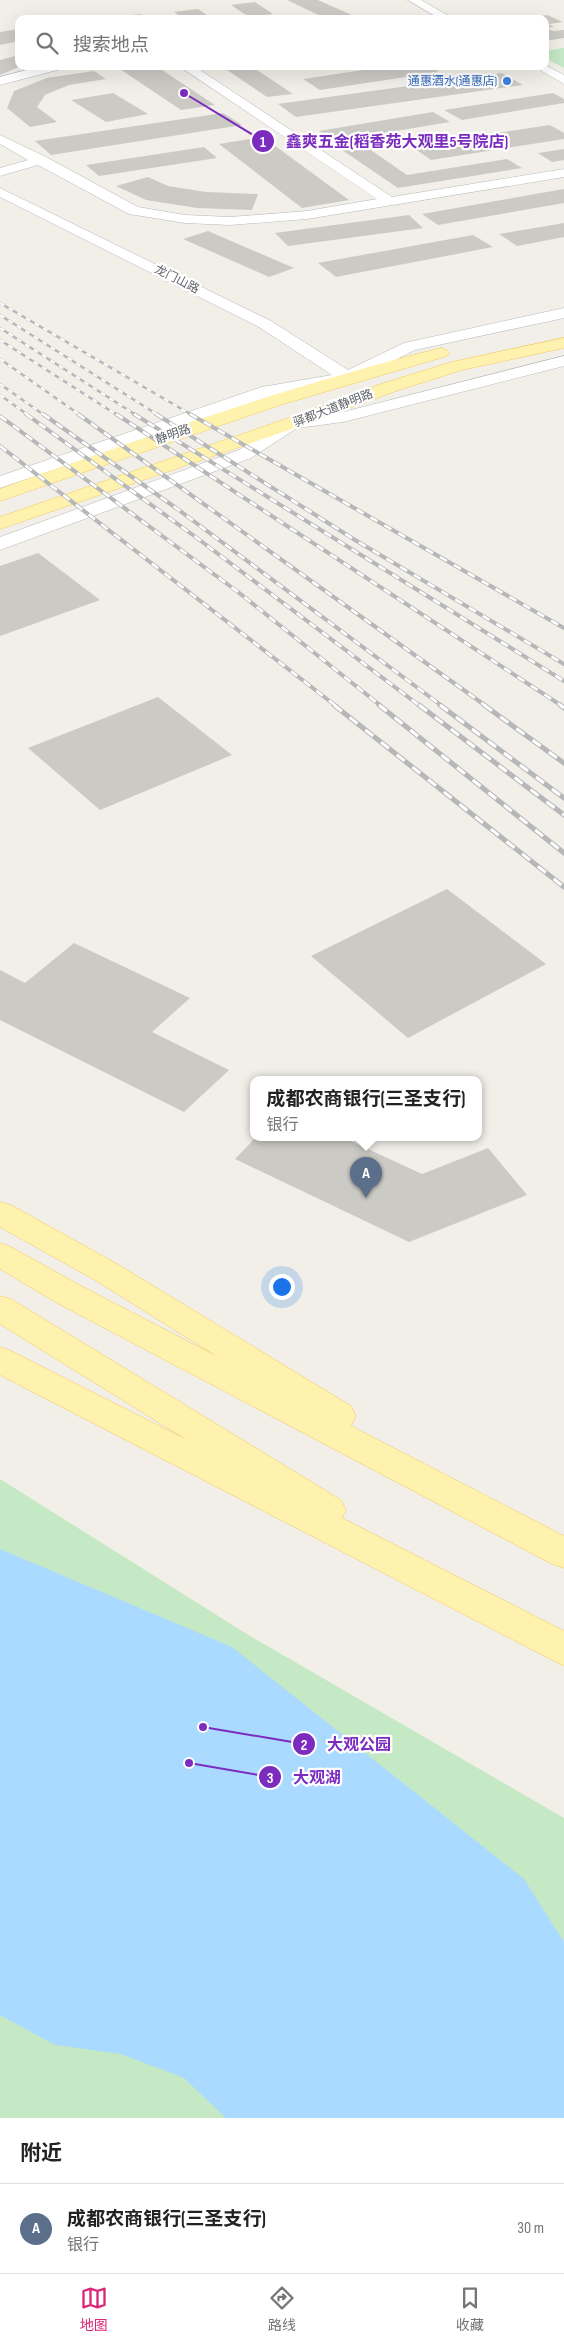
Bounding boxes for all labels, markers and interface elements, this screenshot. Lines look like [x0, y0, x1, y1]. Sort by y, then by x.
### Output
search box [15, 15, 549, 70]
icon: search [33, 29, 61, 57]
text: 搜索地点 [73, 34, 149, 57]
place label: 通惠酒水(通惠店) [408, 74, 497, 89]
marker: 通惠酒水(通惠店) [501, 75, 513, 87]
callout: 鑫爽五金(稻香苑大观里5号院店) [250, 126, 518, 157]
text: 1 [260, 133, 266, 152]
text: 鑫爽五金(稻香苑大观里5号院店) [286, 133, 508, 152]
street label: 龙门山路 [152, 262, 202, 297]
street label: 驿都大道静明路 [291, 386, 375, 431]
street label: 静明路 [154, 422, 193, 447]
popup [250, 1076, 482, 1141]
text: 成都农商银行(三圣支行) [267, 1088, 465, 1111]
text: 银行 [267, 1116, 299, 1135]
pin: A [350, 1157, 382, 1198]
your location [269, 1274, 295, 1300]
callout: 大观公园 [292, 1729, 401, 1760]
text: 2 [301, 1736, 307, 1755]
text: 大观公园 [327, 1736, 391, 1755]
callout: 大观湖 [258, 1762, 351, 1793]
text: 3 [267, 1769, 274, 1788]
text: 大观湖 [293, 1769, 341, 1788]
text: 附近 [20, 2141, 62, 2166]
text: 成都农商银行(三圣支行) [67, 2208, 266, 2231]
text: A [32, 2219, 40, 2238]
text: 30 m [517, 2219, 544, 2238]
text: 银行 [67, 2236, 99, 2255]
tab: 地图 [80, 2284, 108, 2334]
tab: 路线 [268, 2284, 296, 2334]
tab: 收藏 [456, 2284, 484, 2334]

